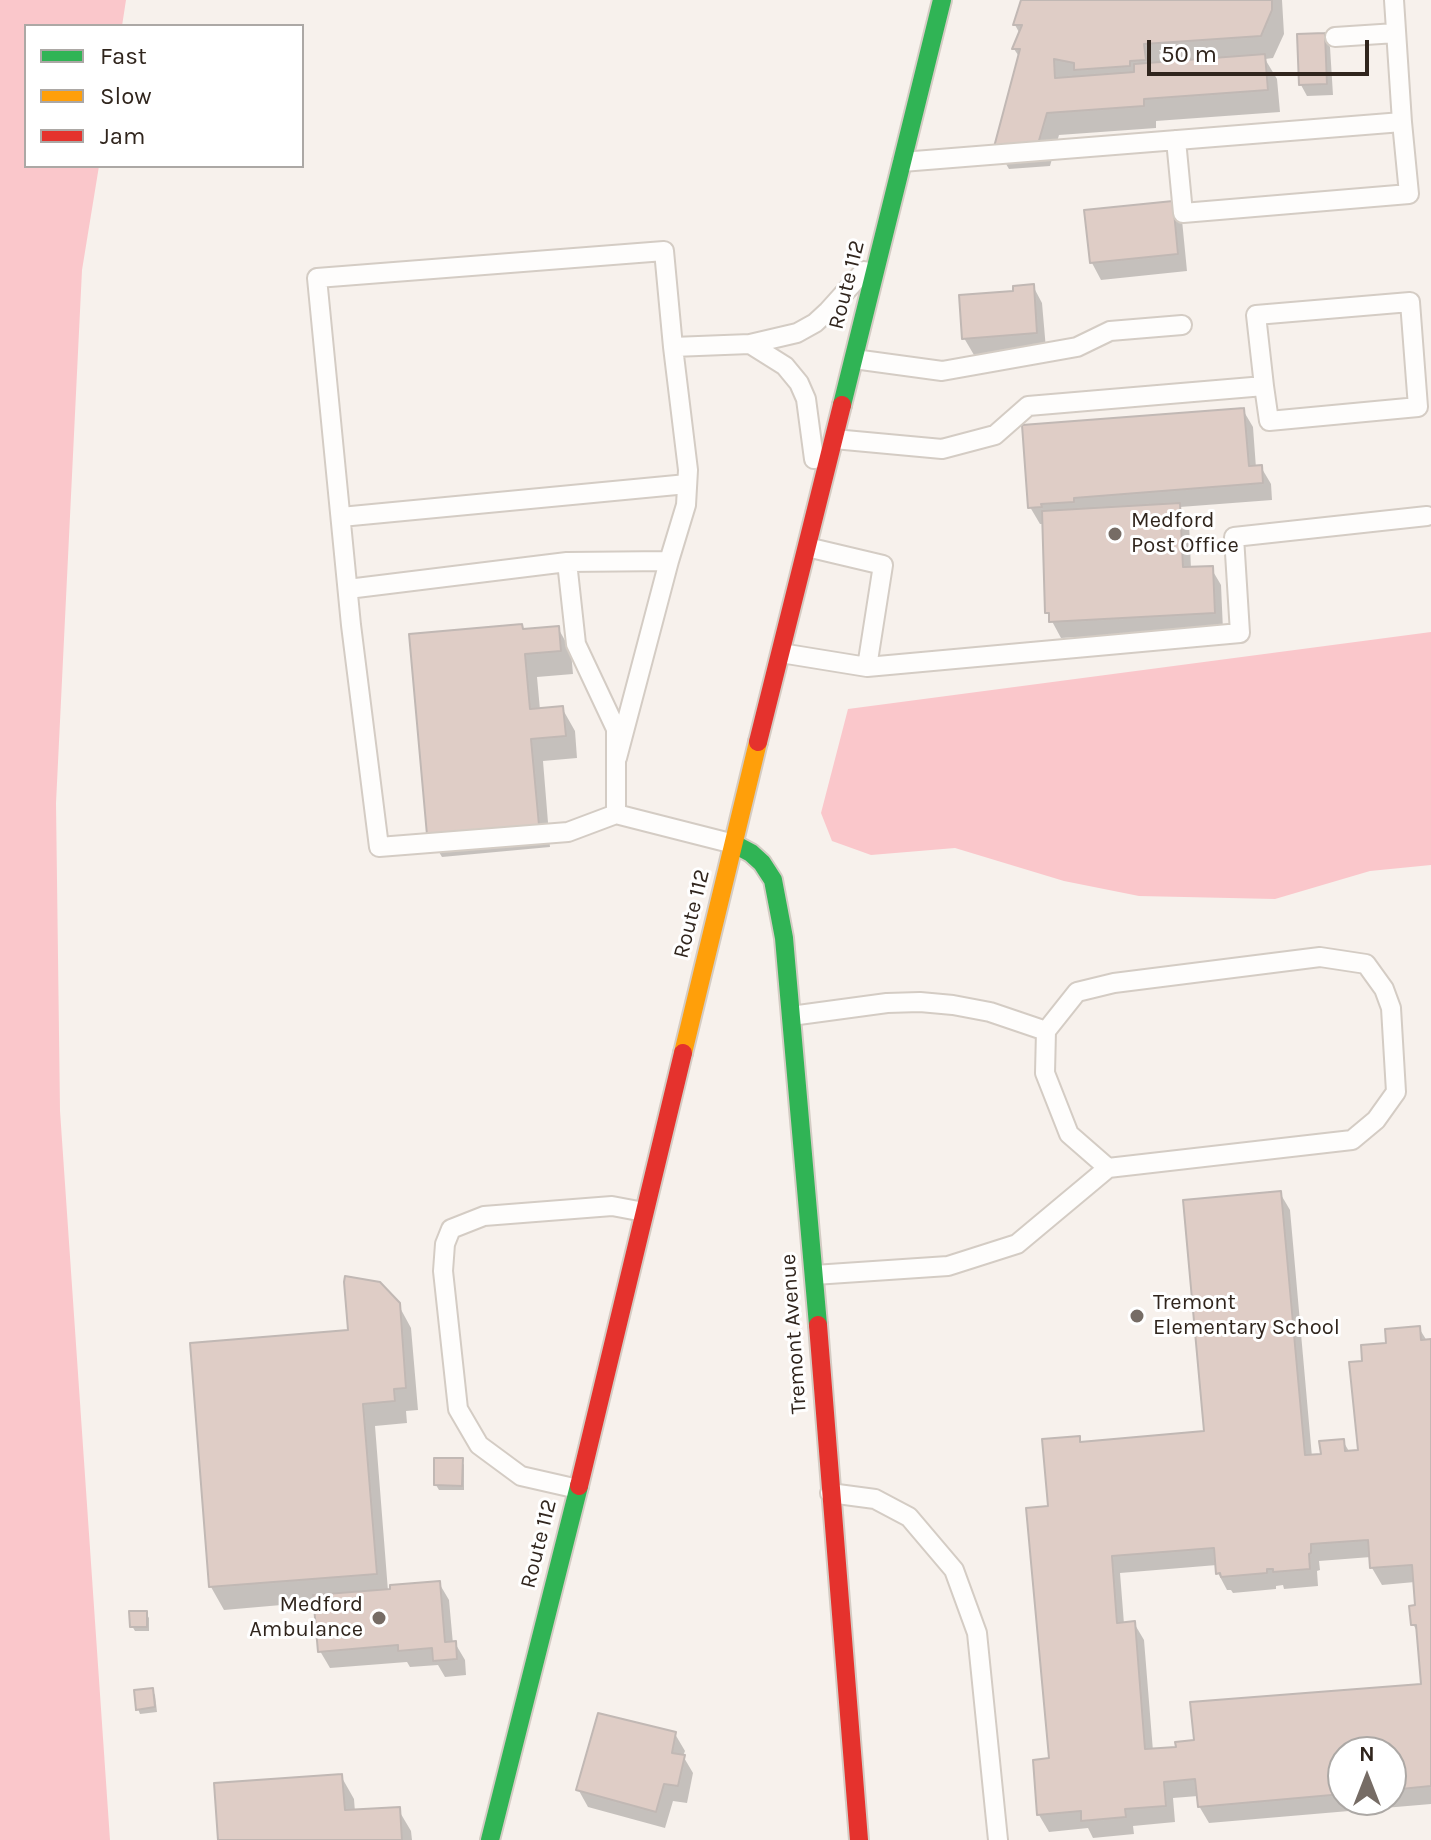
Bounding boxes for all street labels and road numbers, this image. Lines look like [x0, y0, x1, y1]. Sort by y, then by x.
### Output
street label: Route 112 [823, 238, 871, 332]
street label: Route 112 [668, 867, 716, 961]
street label: Tremont Avenue [775, 1253, 813, 1415]
street label: Route 112 [515, 1497, 563, 1591]

